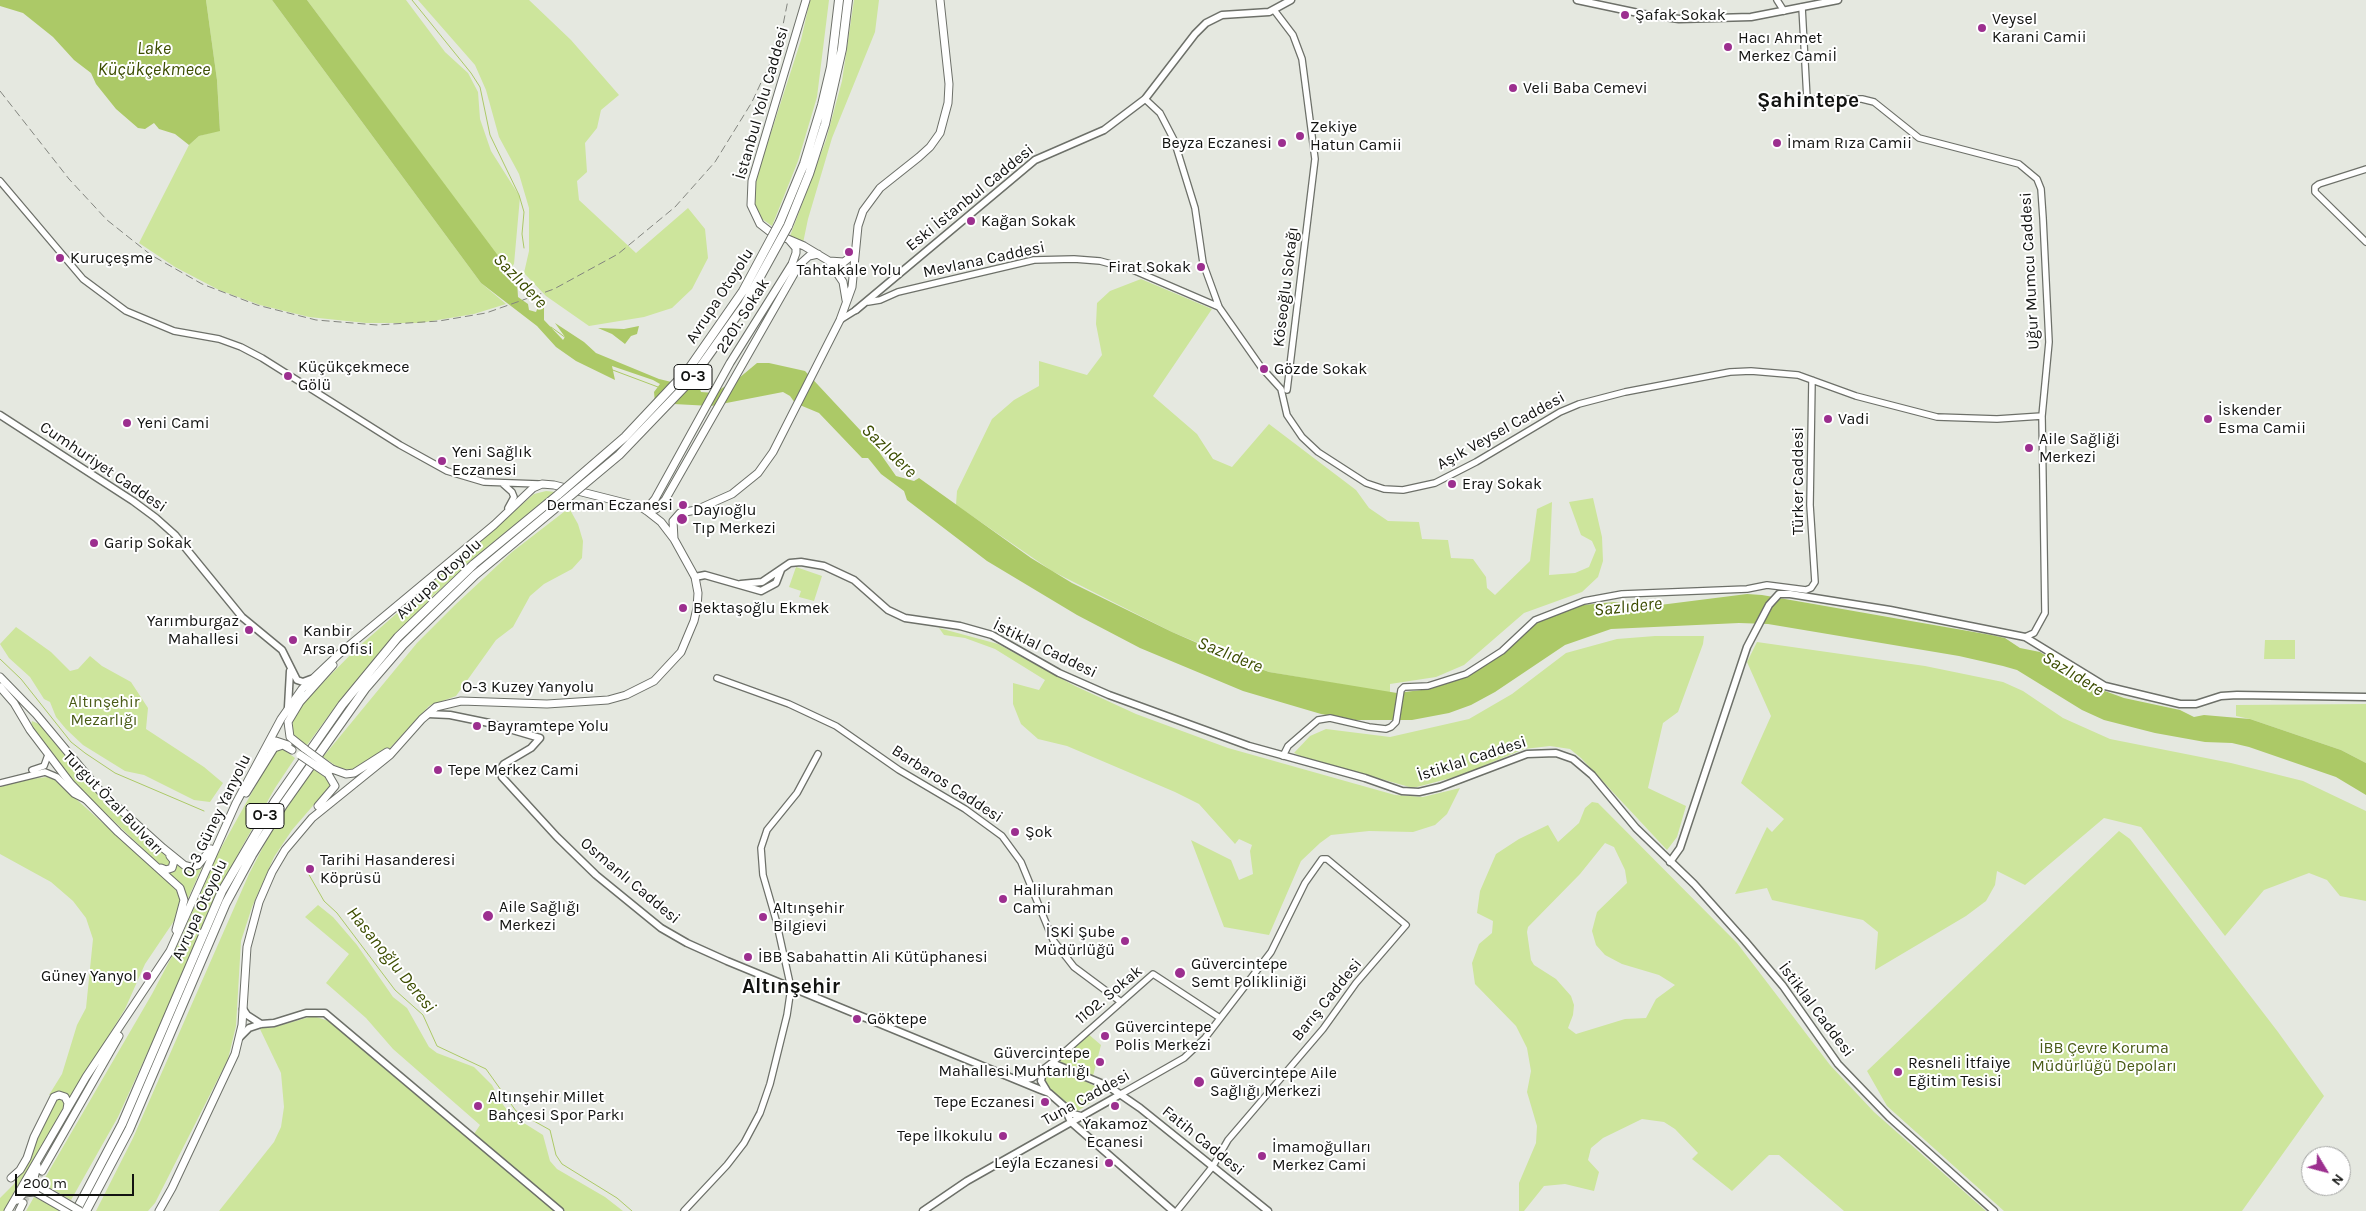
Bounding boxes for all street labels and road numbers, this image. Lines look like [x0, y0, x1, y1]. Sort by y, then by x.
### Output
street label: İstanbul Yolu Caddesi [731, 24, 793, 182]
street label: Eski İstanbul Caddesi [902, 141, 1038, 255]
street label: Uğur Mumcu Caddesi [2016, 192, 2044, 350]
street label: Köseoğlu Sokağı [1269, 226, 1303, 348]
street label: Mevlana Caddesi [921, 238, 1047, 282]
street label: Avrupa Otoyolu [682, 245, 758, 347]
street label: 2201. Sokak [712, 275, 774, 357]
road number: O-3 [674, 364, 712, 390]
street label: Aşık Veysel Caddesi [1434, 388, 1568, 474]
street label: Cumhuriyet Caddesi [36, 417, 170, 517]
street label: Türker Caddesi [1788, 427, 1808, 535]
street label: Avrupa Otoyolu [392, 535, 486, 623]
street label: İstiklal Caddesi [990, 616, 1100, 682]
street label: O-3 Kuzey Yanyolu [462, 677, 594, 697]
street label: İstiklal Caddesi [1415, 732, 1529, 786]
street label: Barbaros Caddesi [888, 741, 1006, 827]
street label: Turgut Özal Bulvarı [58, 747, 168, 859]
street label: O-3 Güney Yanyolu [179, 751, 255, 881]
road number: O-3 [246, 804, 284, 828]
street label: Osmanlı Caddesi [576, 834, 684, 928]
street label: Avrupa Otoyolu [168, 856, 232, 964]
street label: Barış Caddesi [1288, 955, 1366, 1045]
street label: İstiklal Caddesi [1774, 959, 1858, 1061]
street label: 1102. Sokak [1072, 962, 1146, 1028]
street label: Tuna Caddesi [1039, 1066, 1133, 1130]
street label: Fatih Caddesi [1158, 1102, 1248, 1180]

